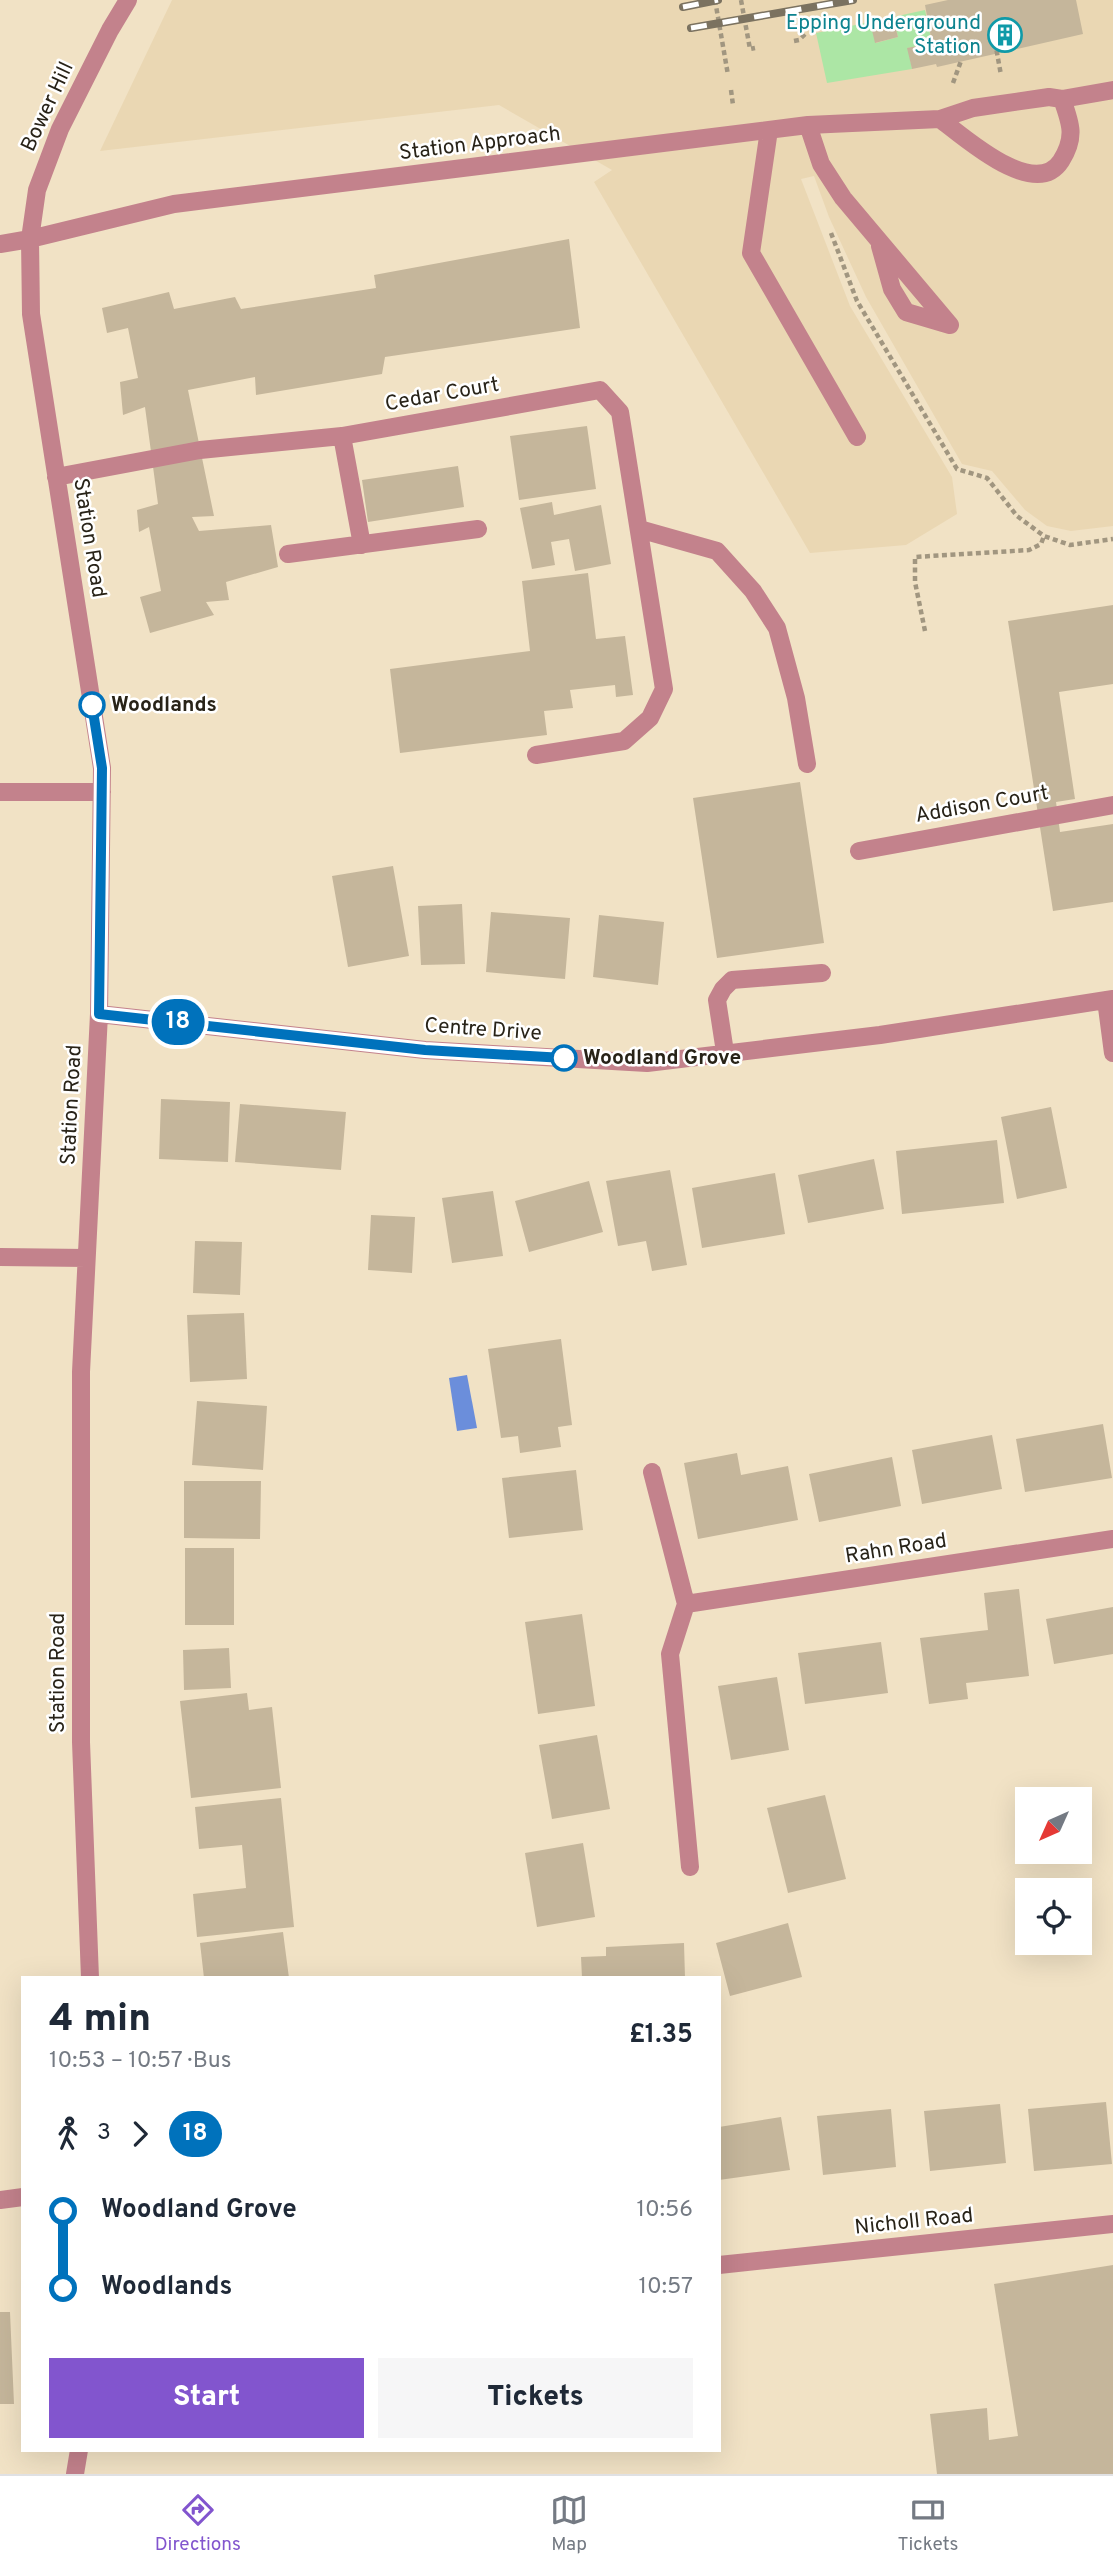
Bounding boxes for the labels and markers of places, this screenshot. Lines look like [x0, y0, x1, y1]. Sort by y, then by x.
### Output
place label: Epping Underground Station [786, 10, 981, 61]
building icon: Epping Underground Station [986, 16, 1024, 54]
marker: Woodlands [79, 692, 105, 718]
place label: Woodlands [111, 692, 217, 719]
marker: Woodland Grove [551, 1045, 577, 1071]
place label: Woodland Grove [583, 1045, 741, 1072]

